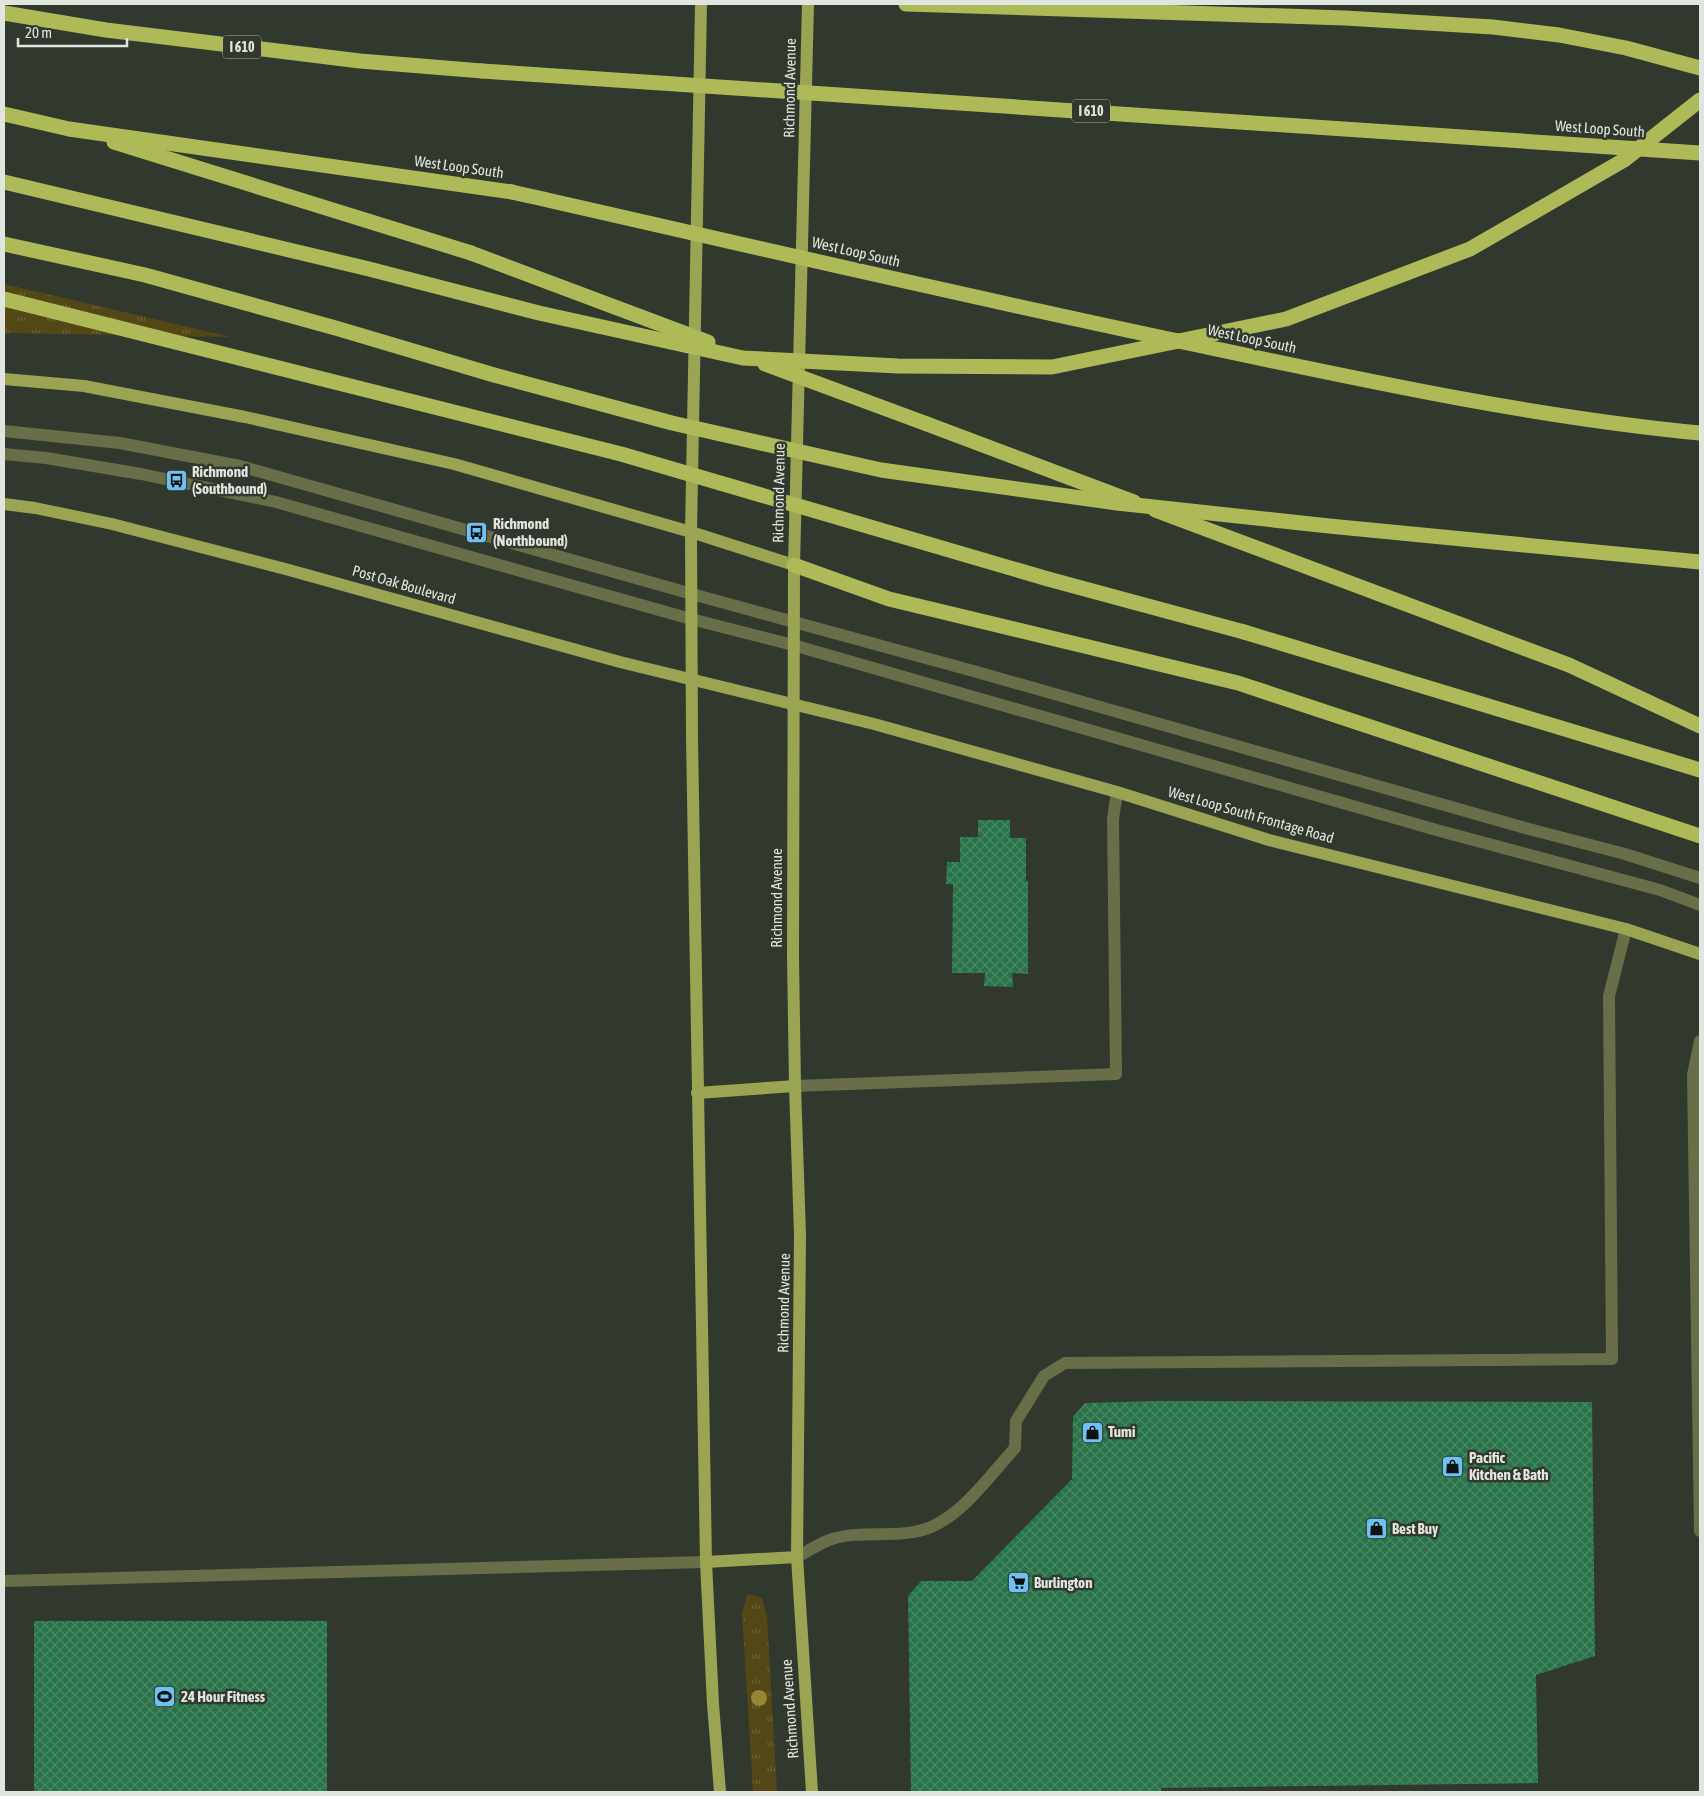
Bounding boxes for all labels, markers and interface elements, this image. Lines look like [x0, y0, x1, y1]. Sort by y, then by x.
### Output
scale bar [18, 15, 126, 47]
text: 20 m [25, 24, 52, 41]
road number: I 610 [223, 36, 261, 58]
street label: Richmond Avenue [780, 38, 799, 138]
road number: I 610 [1072, 100, 1110, 122]
street label: West Loop South [1554, 117, 1646, 140]
street label: West Loop South [413, 152, 505, 181]
street label: West Loop South [810, 233, 902, 270]
street label: West Loop South [1206, 321, 1298, 356]
street label: Richmond Avenue [769, 443, 788, 543]
place label: Richmond (Southbound) [192, 463, 267, 497]
bus stop icon: Richmond (Southbound) [164, 469, 188, 493]
place label: Richmond (Northbound) [493, 515, 568, 549]
bus stop icon: Richmond (Northbound) [465, 521, 489, 545]
street label: Post Oak Boulevard [350, 562, 458, 607]
street label: West Loop South Frontage Road [1166, 783, 1336, 846]
street label: Richmond Avenue [768, 848, 785, 948]
street label: Richmond Avenue [774, 1253, 793, 1353]
shop icon: Tumi [1080, 1420, 1104, 1444]
place label: Tumi [1108, 1423, 1135, 1440]
place label: Pacific Kitchen & Bath [1469, 1449, 1548, 1483]
shop icon: Pacific Kitchen & Bath [1441, 1455, 1465, 1479]
shop icon: Best Buy [1364, 1517, 1388, 1541]
place label: Best Buy [1392, 1520, 1439, 1537]
supermarket icon: Burlington [1006, 1571, 1030, 1595]
place label: Burlington [1034, 1574, 1092, 1591]
street label: Richmond Avenue [778, 1659, 801, 1759]
sports icon: 24 Hour Fitness [153, 1685, 177, 1709]
place label: 24 Hour Fitness [181, 1688, 266, 1705]

